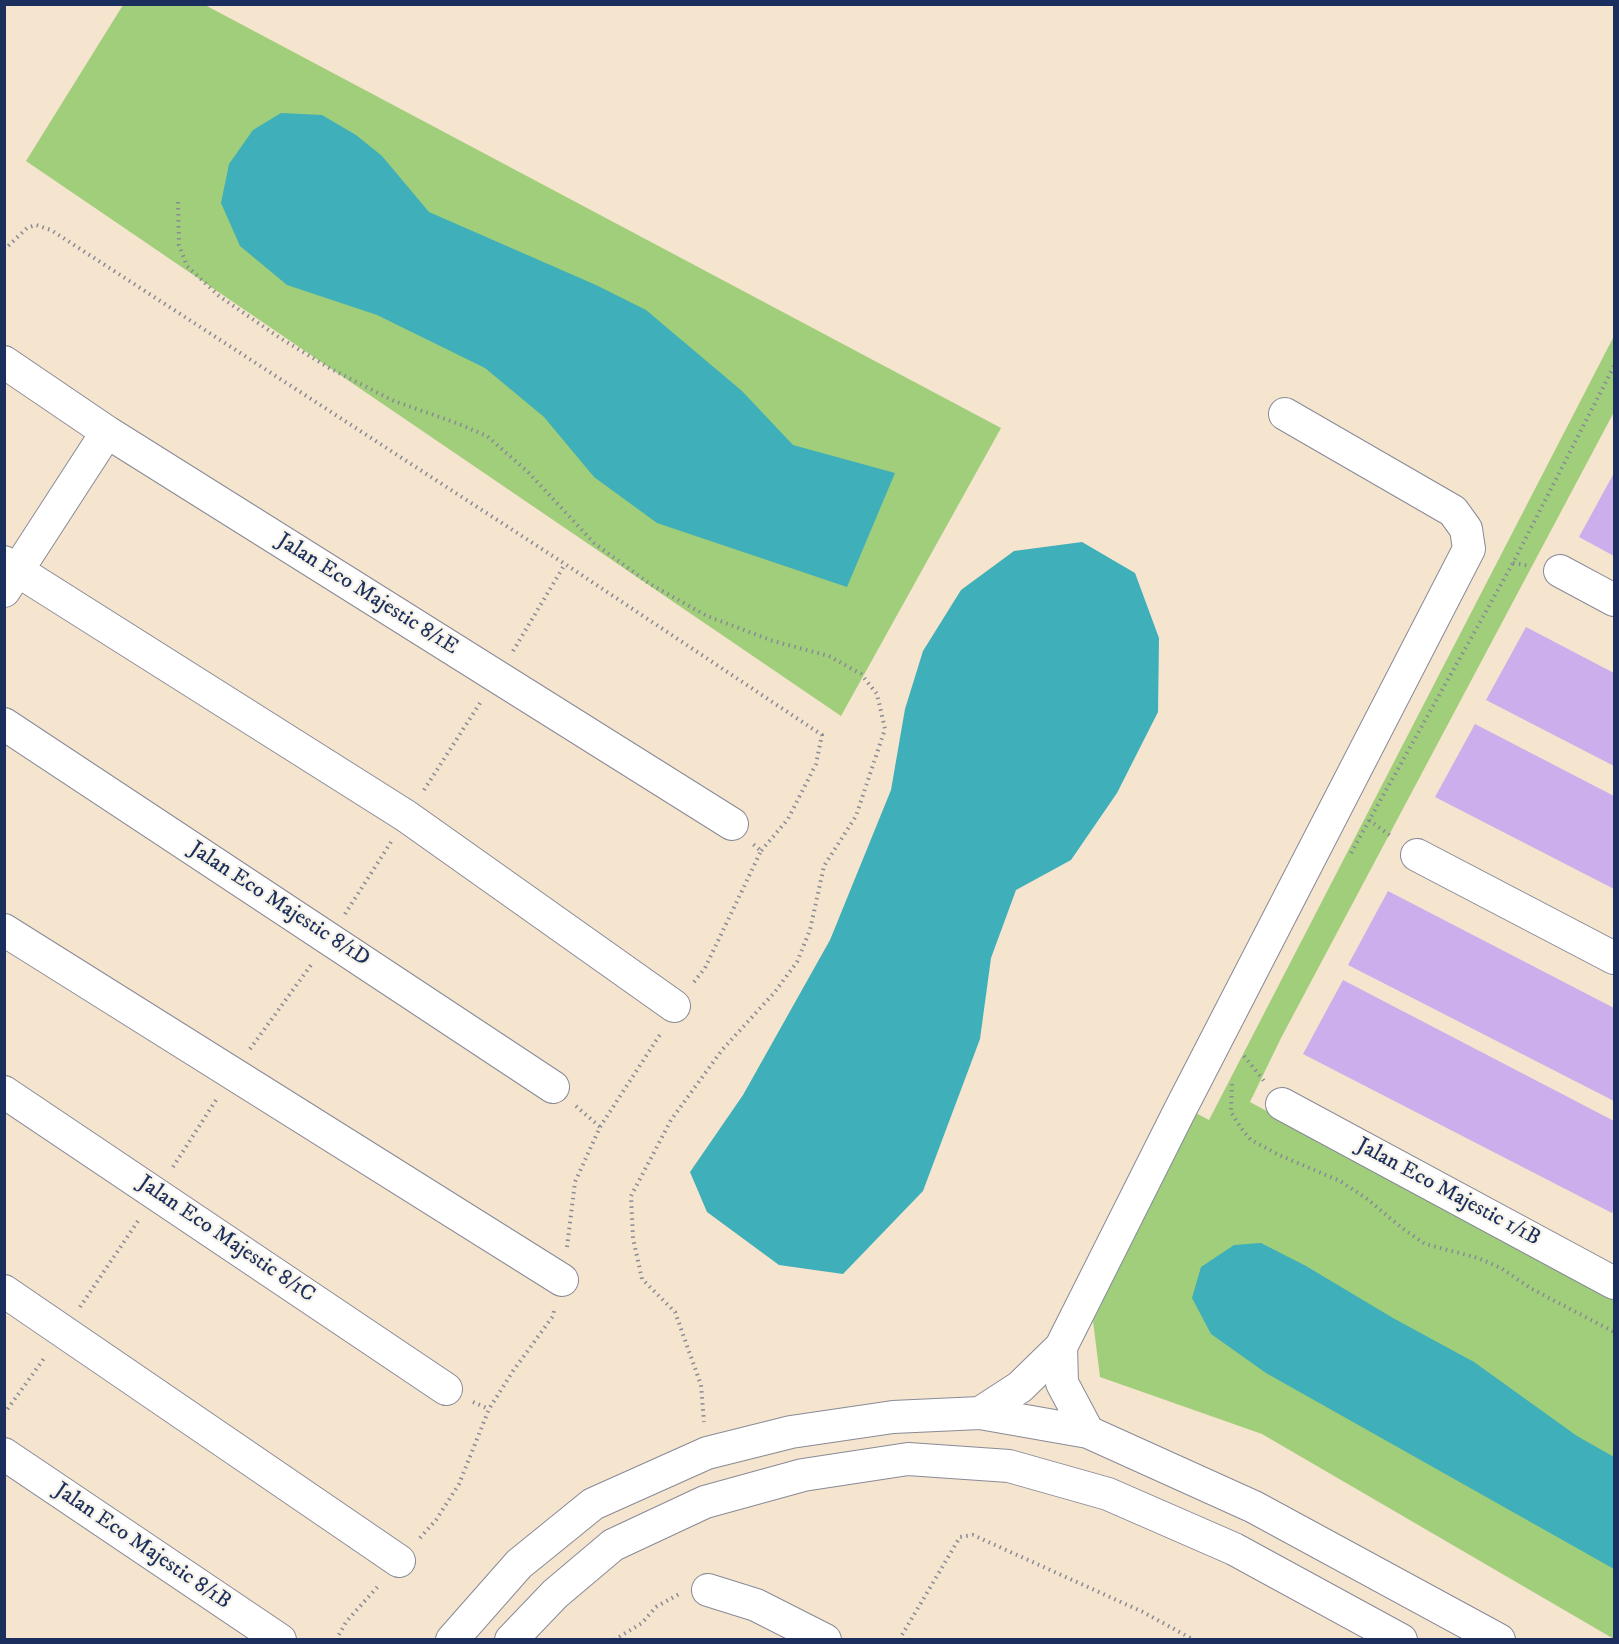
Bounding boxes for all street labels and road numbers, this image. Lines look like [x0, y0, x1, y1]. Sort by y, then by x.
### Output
street label: Jalan Eco Majestic 8/1E [271, 528, 463, 662]
street label: Jalan Eco Majestic 8/1D [184, 837, 374, 973]
street label: Jalan Eco Majestic 1/1B [1352, 1133, 1544, 1253]
street label: Jalan Eco Majestic 8/1C [132, 1171, 320, 1309]
street label: Jalan Eco Majestic 8/1B [49, 1478, 235, 1616]

